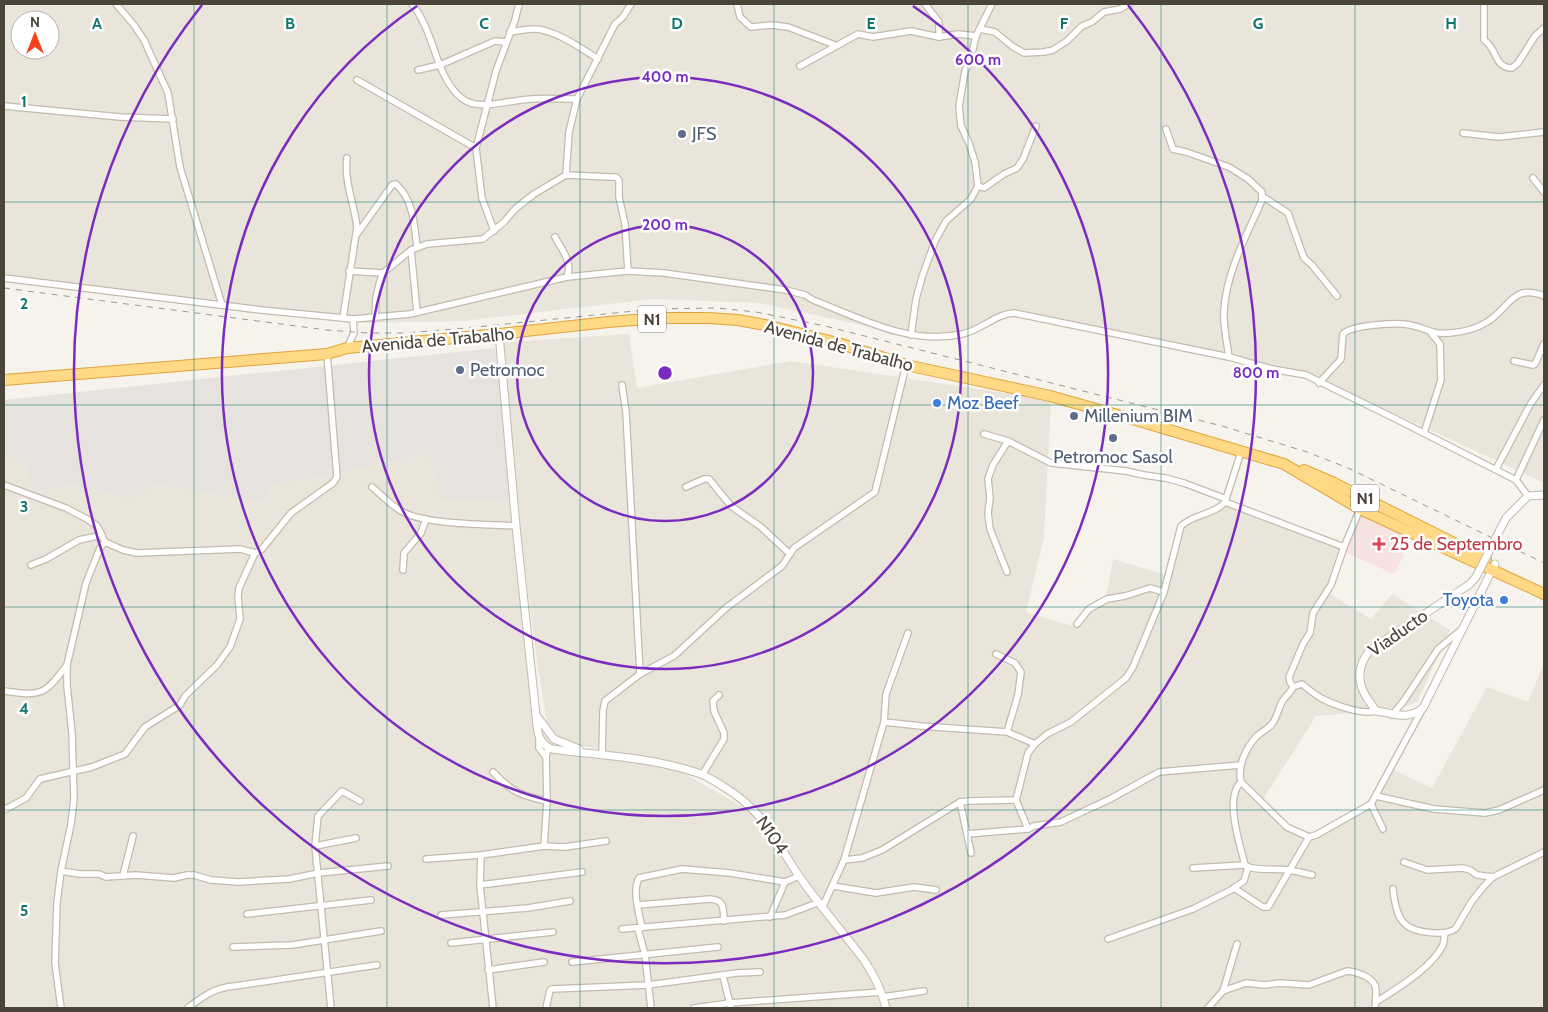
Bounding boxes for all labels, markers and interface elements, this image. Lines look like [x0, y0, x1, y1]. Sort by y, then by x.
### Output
north arrow [10, 10, 60, 60]
text: N [30, 13, 40, 31]
text: A [92, 14, 102, 33]
text: B [285, 14, 295, 33]
text: C [479, 14, 489, 33]
text: D [671, 14, 683, 33]
text: E [866, 14, 876, 33]
text: F [1060, 14, 1069, 33]
text: G [1253, 14, 1263, 33]
text: H [1445, 14, 1457, 33]
text: 600 m [955, 51, 1001, 69]
text: 400 m [642, 68, 688, 86]
text: 1 [21, 92, 27, 111]
place label: JFS [691, 123, 717, 145]
marker: JFS [676, 128, 688, 140]
text: 200 m [642, 216, 688, 234]
text: 2 [20, 294, 28, 313]
road number: N1 [638, 306, 666, 332]
street label: Avenida de Trabalho [762, 316, 916, 376]
street label: Avenida de Trabalho [361, 322, 515, 358]
place label: Petromoc [470, 359, 545, 381]
marker: Petromoc [454, 364, 466, 376]
centre of rings [656, 364, 674, 382]
text: 800 m [1233, 364, 1279, 382]
place label: Moz Beef [947, 392, 1019, 414]
marker: Moz Beef [931, 397, 943, 409]
place label: Millenium BIM [1084, 405, 1193, 427]
marker: Millenium BIM [1068, 410, 1080, 422]
marker: Petromoc Sasol [1107, 432, 1119, 444]
place label: Petromoc Sasol [1053, 446, 1173, 468]
road number: N1 [1351, 484, 1379, 512]
text: 3 [20, 497, 28, 516]
place label: 25 de Septembro [1390, 533, 1523, 555]
marker: 25 de Septembro [1372, 537, 1386, 551]
place label: Toyota [1443, 589, 1494, 611]
marker: Toyota [1498, 594, 1510, 606]
street label: Viaducto [1364, 605, 1432, 661]
text: 4 [19, 699, 29, 718]
street label: N104 [751, 812, 793, 858]
text: 5 [20, 901, 28, 920]

